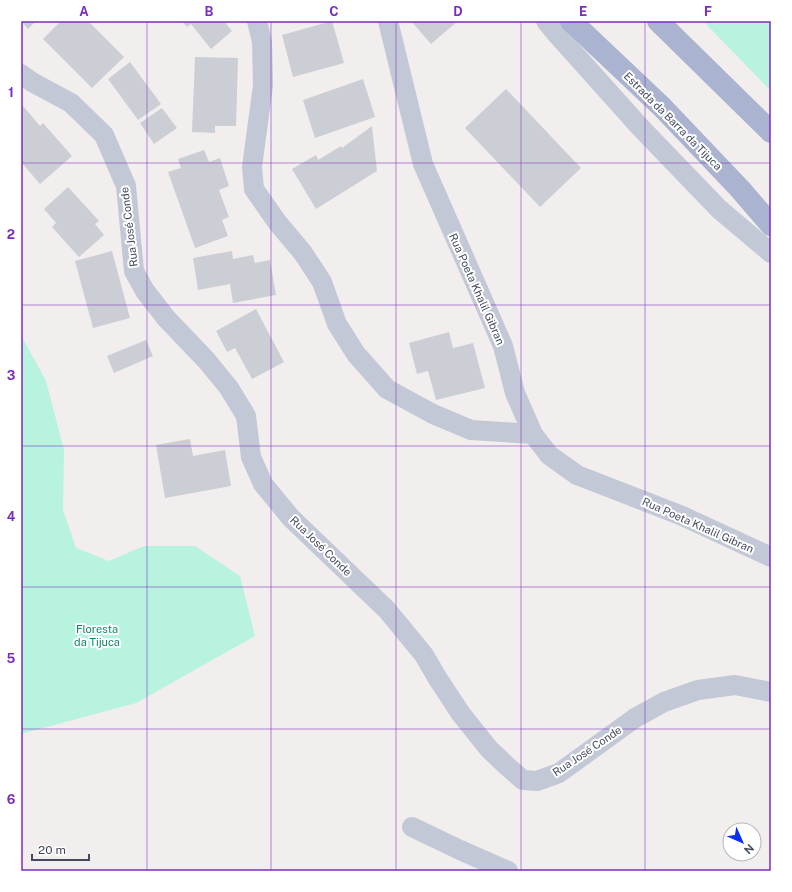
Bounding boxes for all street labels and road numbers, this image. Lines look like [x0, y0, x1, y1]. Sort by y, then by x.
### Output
street label: Estrada da Barra da Tijuca [622, 70, 724, 172]
street label: Rua José Conde [118, 186, 140, 268]
street label: Rua Poeta Khalil Gibran [447, 231, 507, 347]
street label: Rua Poeta Khalil Gibran [640, 495, 756, 555]
street label: Rua José Conde [288, 514, 354, 578]
street label: Rua José Conde [550, 724, 624, 778]

